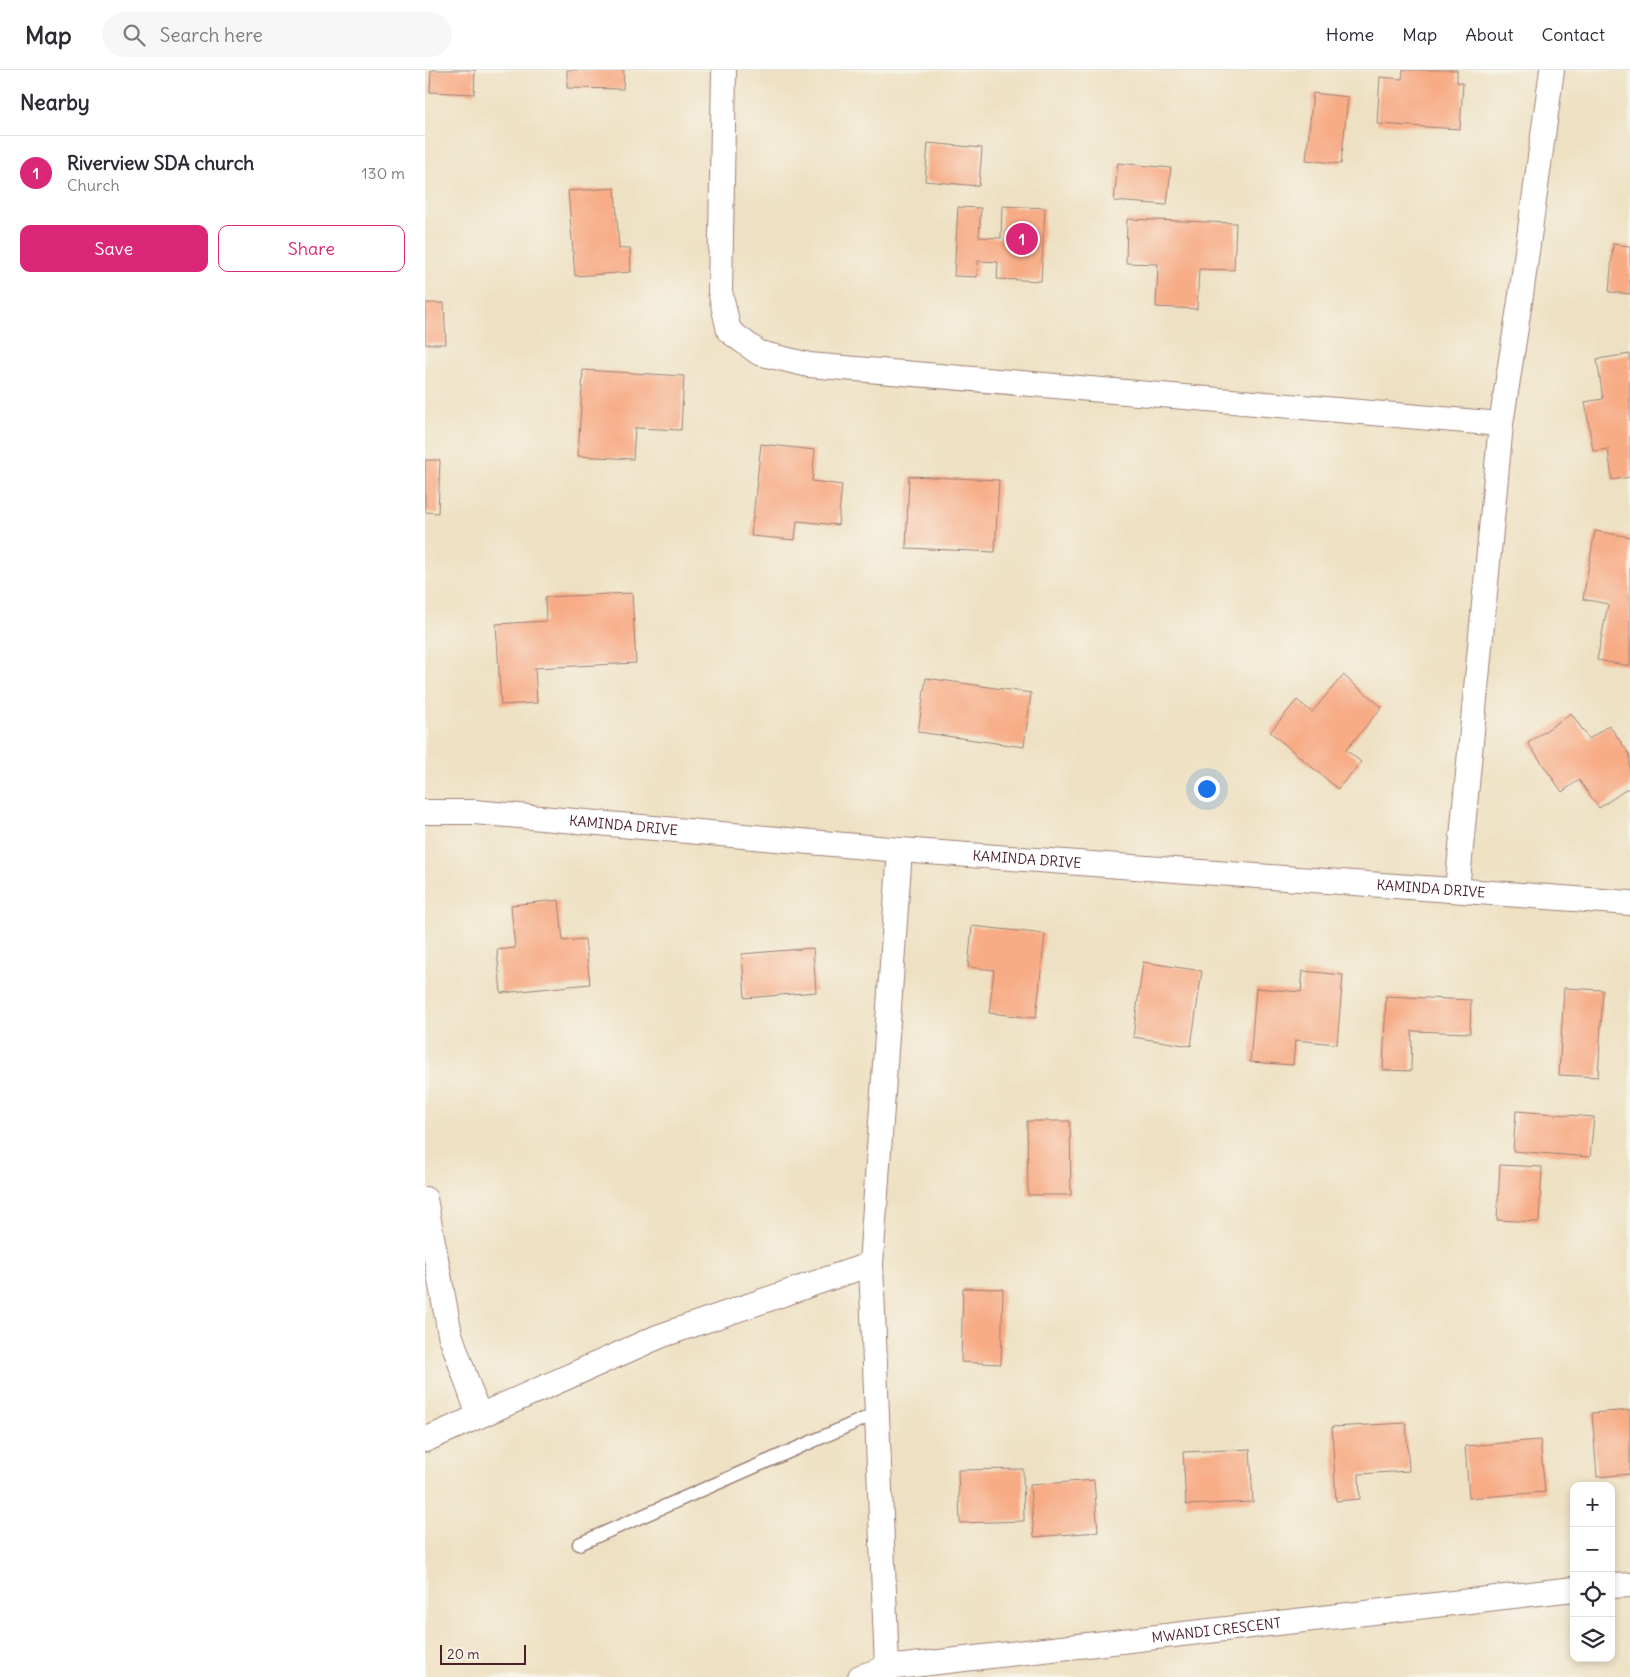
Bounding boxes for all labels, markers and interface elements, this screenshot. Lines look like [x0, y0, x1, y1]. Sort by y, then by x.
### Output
search box [102, 12, 452, 57]
text: Map [25, 20, 72, 50]
icon: search [120, 21, 148, 49]
text: Search here [160, 23, 263, 47]
text: Home [1326, 23, 1374, 46]
text: Map [1402, 23, 1437, 46]
text: About [1465, 23, 1513, 46]
text: Contact [1541, 23, 1605, 46]
text: Nearby [20, 89, 90, 116]
text: Riverview SDA church [67, 151, 254, 175]
text: 1 [33, 163, 39, 183]
text: 130 m [361, 163, 405, 183]
text: Church [67, 175, 120, 195]
pin: 1 [1006, 220, 1038, 258]
button: Save [20, 225, 208, 272]
button: Share [218, 225, 405, 272]
your location [1194, 776, 1220, 802]
street label: KAMINDA DRIVE [568, 812, 679, 839]
street label: KAMINDA DRIVE [972, 846, 1082, 872]
street label: KAMINDA DRIVE [1376, 876, 1486, 901]
map controls [1570, 1482, 1615, 1662]
button: + [1570, 1482, 1615, 1527]
button: − [1570, 1527, 1615, 1572]
button: locate [1570, 1572, 1615, 1617]
street label: MWANDI CRESCENT [1151, 1614, 1282, 1646]
button: layers [1570, 1617, 1615, 1662]
scale bar [440, 1642, 526, 1665]
text: 20 m [447, 1645, 480, 1663]

